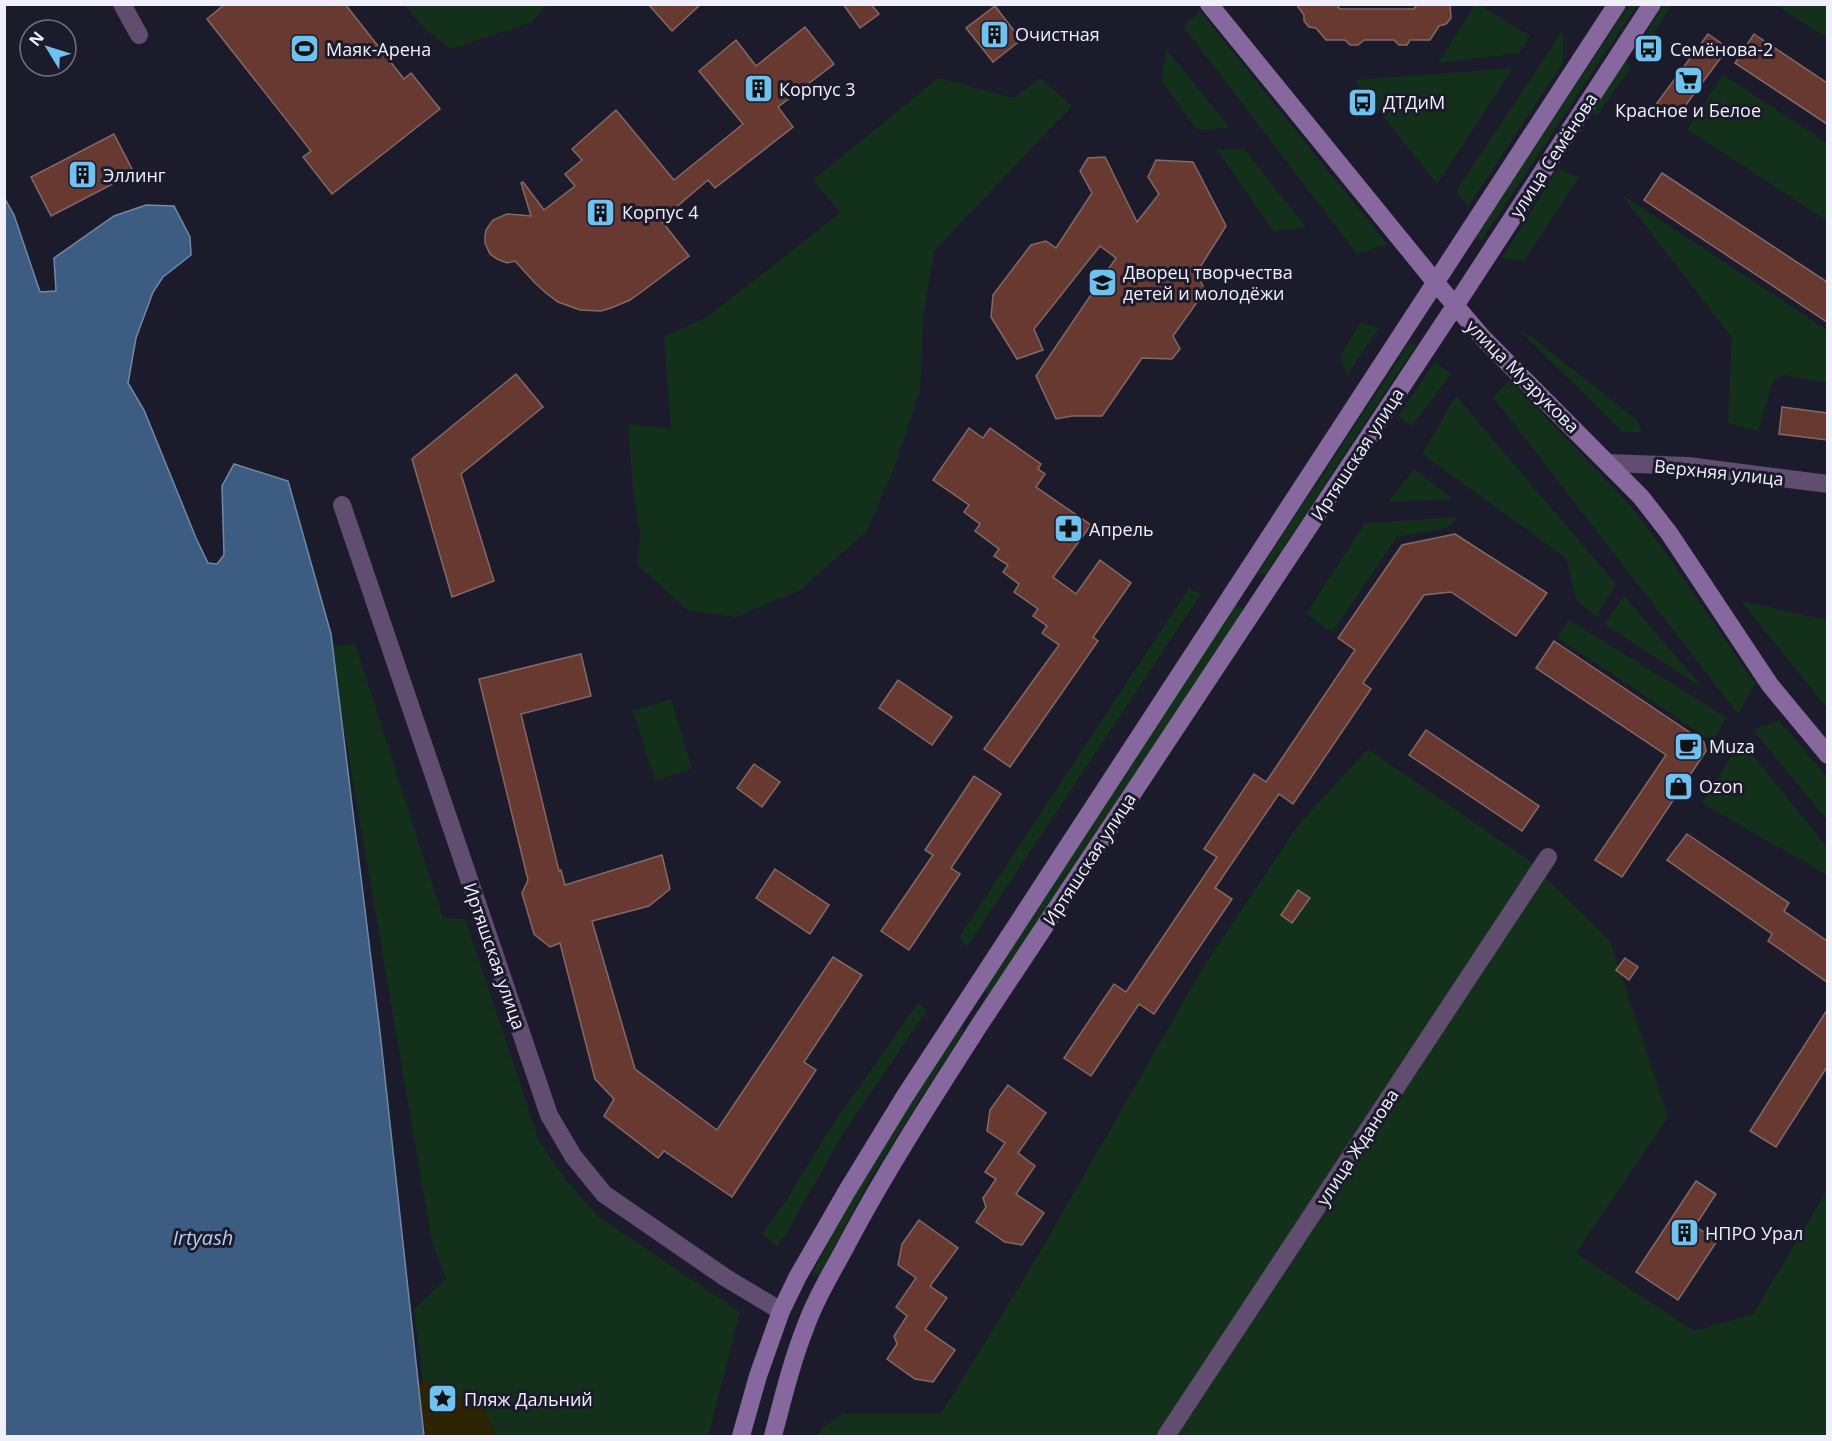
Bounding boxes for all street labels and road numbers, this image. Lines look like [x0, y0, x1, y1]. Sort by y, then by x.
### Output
street label: улица Семёнова [1504, 88, 1602, 222]
street label: улица Музрукова [1461, 314, 1585, 438]
street label: Иртяшская улица [1305, 383, 1409, 525]
street label: Верхняя улица [1653, 453, 1785, 491]
street label: Иртяшская улица [1037, 788, 1141, 930]
street label: Иртяшская улица [459, 879, 531, 1033]
street label: улица Жданова [1310, 1084, 1404, 1210]

